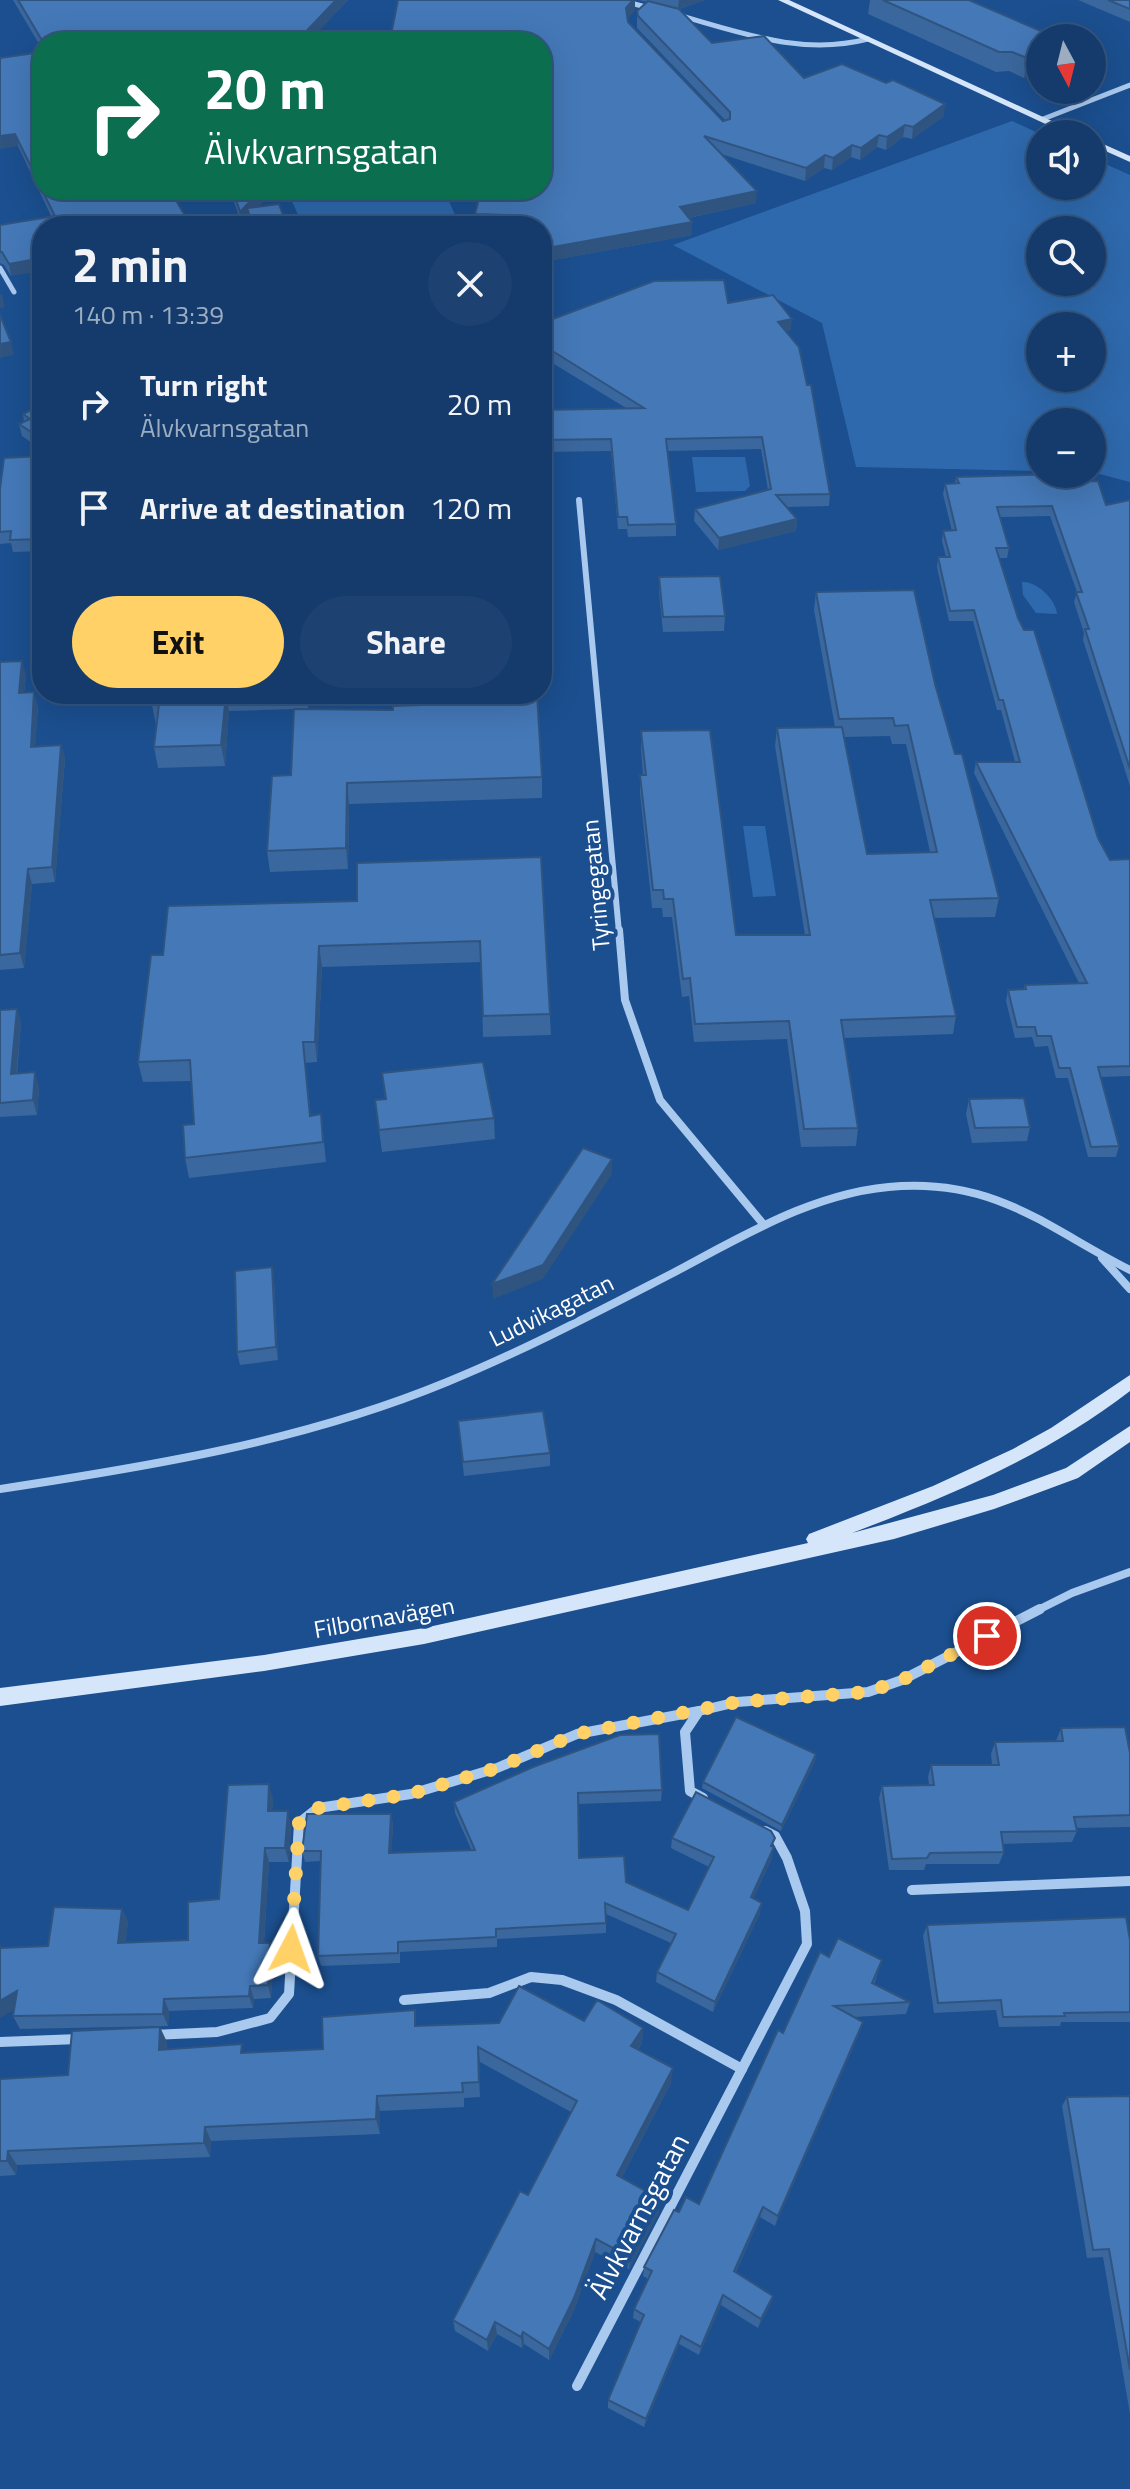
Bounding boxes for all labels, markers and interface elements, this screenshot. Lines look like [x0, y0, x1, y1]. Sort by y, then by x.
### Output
north arrow [1026, 24, 1106, 104]
map controls [1026, 24, 1106, 488]
text: 20 m [204, 46, 326, 131]
icon: right [72, 64, 176, 168]
button: sound [1026, 120, 1106, 200]
text: Älvkvarnsgatan [204, 123, 438, 178]
button: search [1026, 216, 1106, 296]
text: 2 min [72, 228, 189, 301]
button: close [428, 242, 512, 326]
text: 140 m · 13:39 [72, 295, 224, 334]
button: + [1026, 312, 1106, 392]
text: Turn right [140, 362, 268, 408]
text: 20 m [447, 381, 512, 427]
icon: right [72, 382, 116, 426]
text: Älvkvarnsgatan [140, 408, 309, 447]
button: − [1026, 408, 1106, 488]
text: Arrive at destination [140, 485, 405, 531]
text: 120 m [430, 485, 512, 531]
icon: arrive [72, 486, 116, 530]
button: Exit [72, 596, 284, 688]
button: Share [300, 596, 512, 688]
street label: Tyringegatan [571, 818, 619, 952]
street label: Ludvikagatan [483, 1264, 619, 1356]
street label: Filbornavägen [311, 1587, 457, 1647]
pin [953, 1602, 1021, 1670]
icon: arrive [965, 1614, 1009, 1658]
position arrow [249, 1907, 333, 1991]
street label: Älvkvarnsgatan [576, 2125, 700, 2307]

